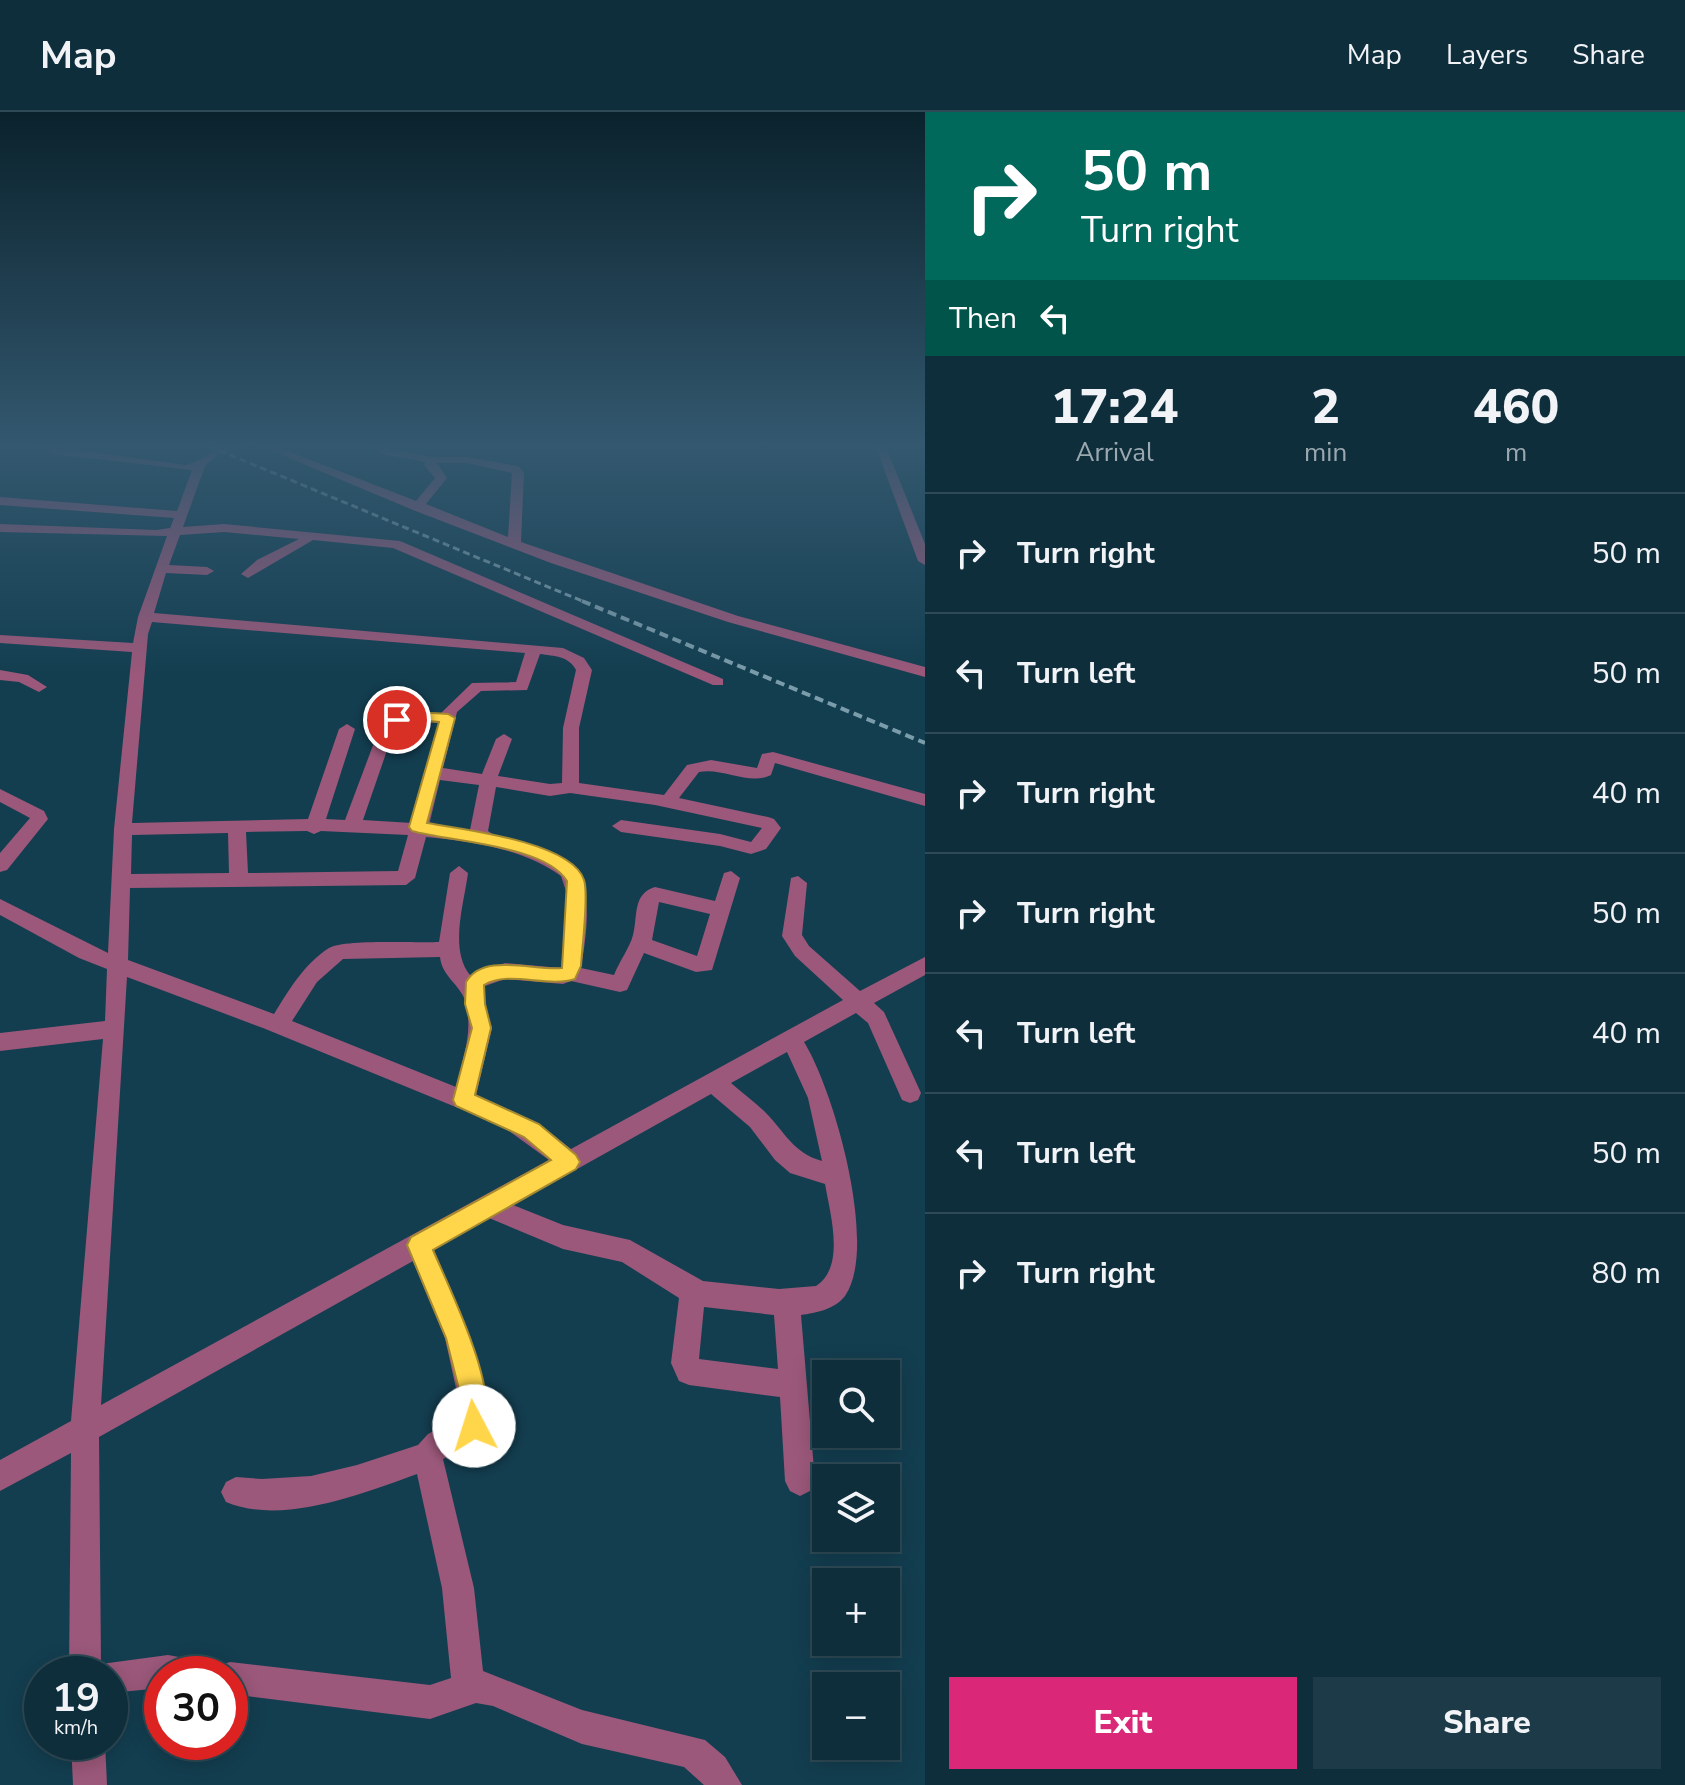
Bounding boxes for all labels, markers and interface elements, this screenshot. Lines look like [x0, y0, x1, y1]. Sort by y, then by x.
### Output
text: Map [40, 30, 117, 81]
text: Map [1347, 36, 1402, 74]
text: Layers [1446, 36, 1528, 74]
text: Share [1572, 36, 1645, 74]
text: 50 m [1081, 133, 1212, 210]
icon: right [949, 144, 1053, 248]
text: Turn right [1081, 206, 1238, 255]
icon: left [1033, 296, 1077, 340]
text: Then [949, 298, 1017, 339]
text: 17:24 [1051, 374, 1178, 440]
text: 2 [1311, 374, 1340, 440]
text: 460 [1473, 374, 1559, 440]
text: Arrival [1075, 435, 1154, 470]
text: min [1304, 435, 1347, 470]
text: m [1505, 435, 1527, 470]
icon: right [949, 531, 993, 575]
text: Turn right [1017, 533, 1155, 574]
text: 50 m [1592, 533, 1661, 574]
icon: left [949, 651, 993, 695]
text: Turn left [1017, 653, 1135, 694]
text: 50 m [1592, 653, 1661, 694]
pin [363, 686, 431, 754]
icon: arrive [375, 698, 419, 742]
icon: right [949, 771, 993, 815]
text: Turn right [1017, 773, 1155, 814]
text: 40 m [1592, 773, 1661, 814]
icon: right [949, 891, 993, 935]
text: Turn right [1017, 893, 1155, 934]
text: 50 m [1592, 893, 1661, 934]
icon: left [949, 1011, 993, 1055]
text: Turn left [1017, 1013, 1135, 1054]
text: 40 m [1592, 1013, 1661, 1054]
icon: left [949, 1131, 993, 1175]
text: Turn left [1017, 1133, 1135, 1174]
text: 50 m [1592, 1133, 1661, 1174]
icon: right [949, 1251, 993, 1295]
text: Turn right [1017, 1253, 1155, 1294]
text: 80 m [1592, 1253, 1661, 1294]
map controls [812, 1360, 900, 1760]
button: search [812, 1360, 900, 1448]
position arrow [432, 1384, 516, 1468]
button: layers [812, 1464, 900, 1552]
button: + [812, 1568, 900, 1656]
speed limit sign: 30 [144, 1656, 248, 1760]
text: 19 [52, 1671, 100, 1725]
button: − [812, 1672, 900, 1760]
button: Exit [949, 1677, 1297, 1769]
button: Share [1313, 1677, 1661, 1769]
text: km/h [54, 1714, 98, 1741]

